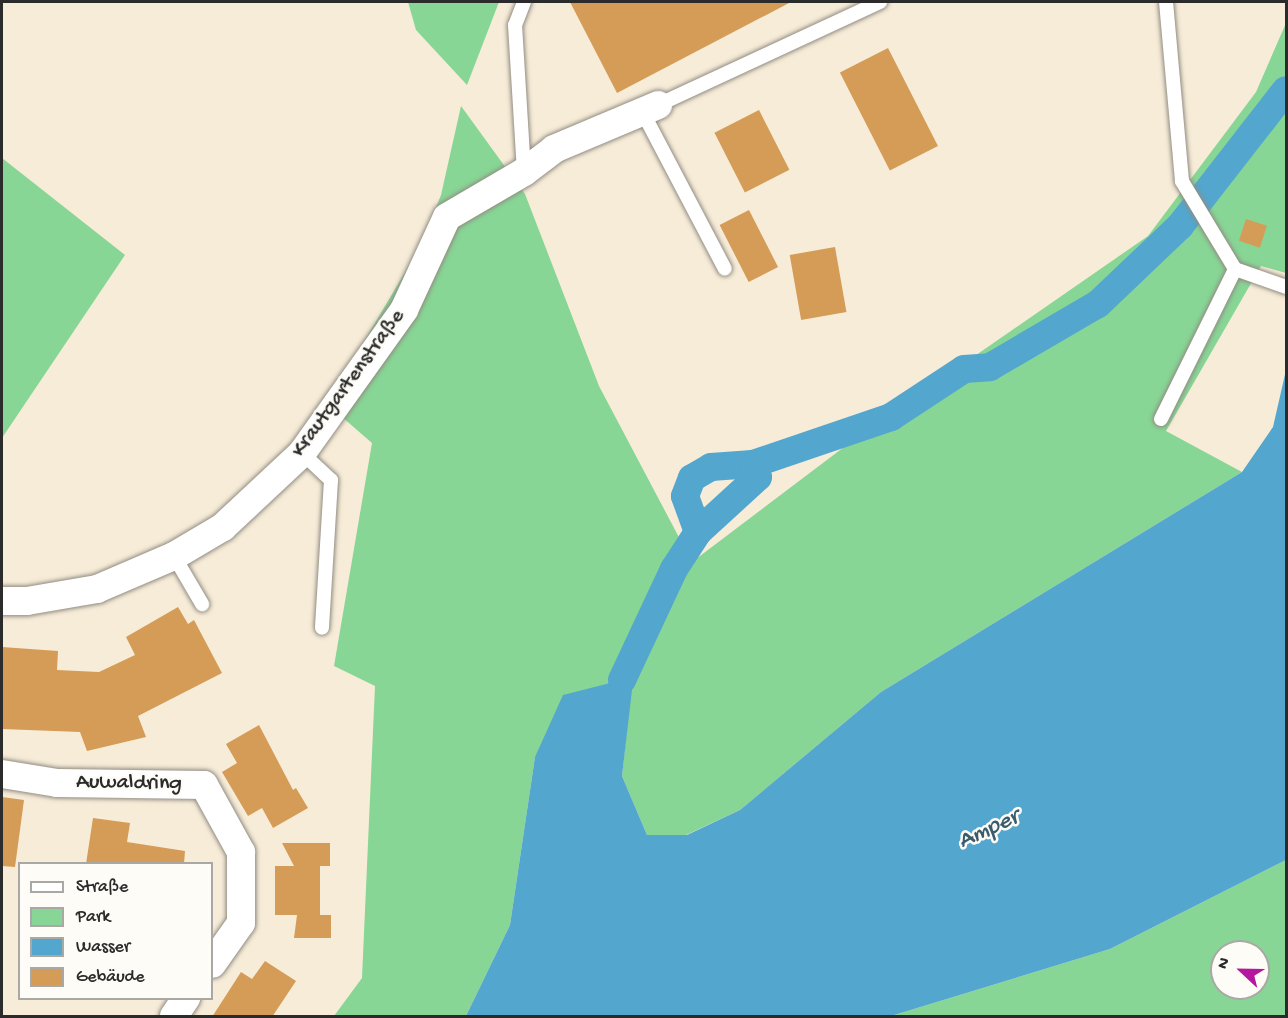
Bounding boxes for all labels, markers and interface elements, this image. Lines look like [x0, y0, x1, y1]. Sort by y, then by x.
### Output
street label: Krautgartenstraße [286, 305, 412, 463]
street label: Auwaldring [76, 770, 182, 798]
water label: Amper [954, 803, 1024, 857]
legend [18, 862, 213, 1000]
text: Straße [76, 877, 128, 898]
text: Park [76, 907, 110, 928]
text: Wasser [76, 937, 130, 958]
north arrow [1210, 940, 1270, 1000]
text: N [1214, 955, 1235, 972]
text: Gebäude [76, 967, 144, 988]

